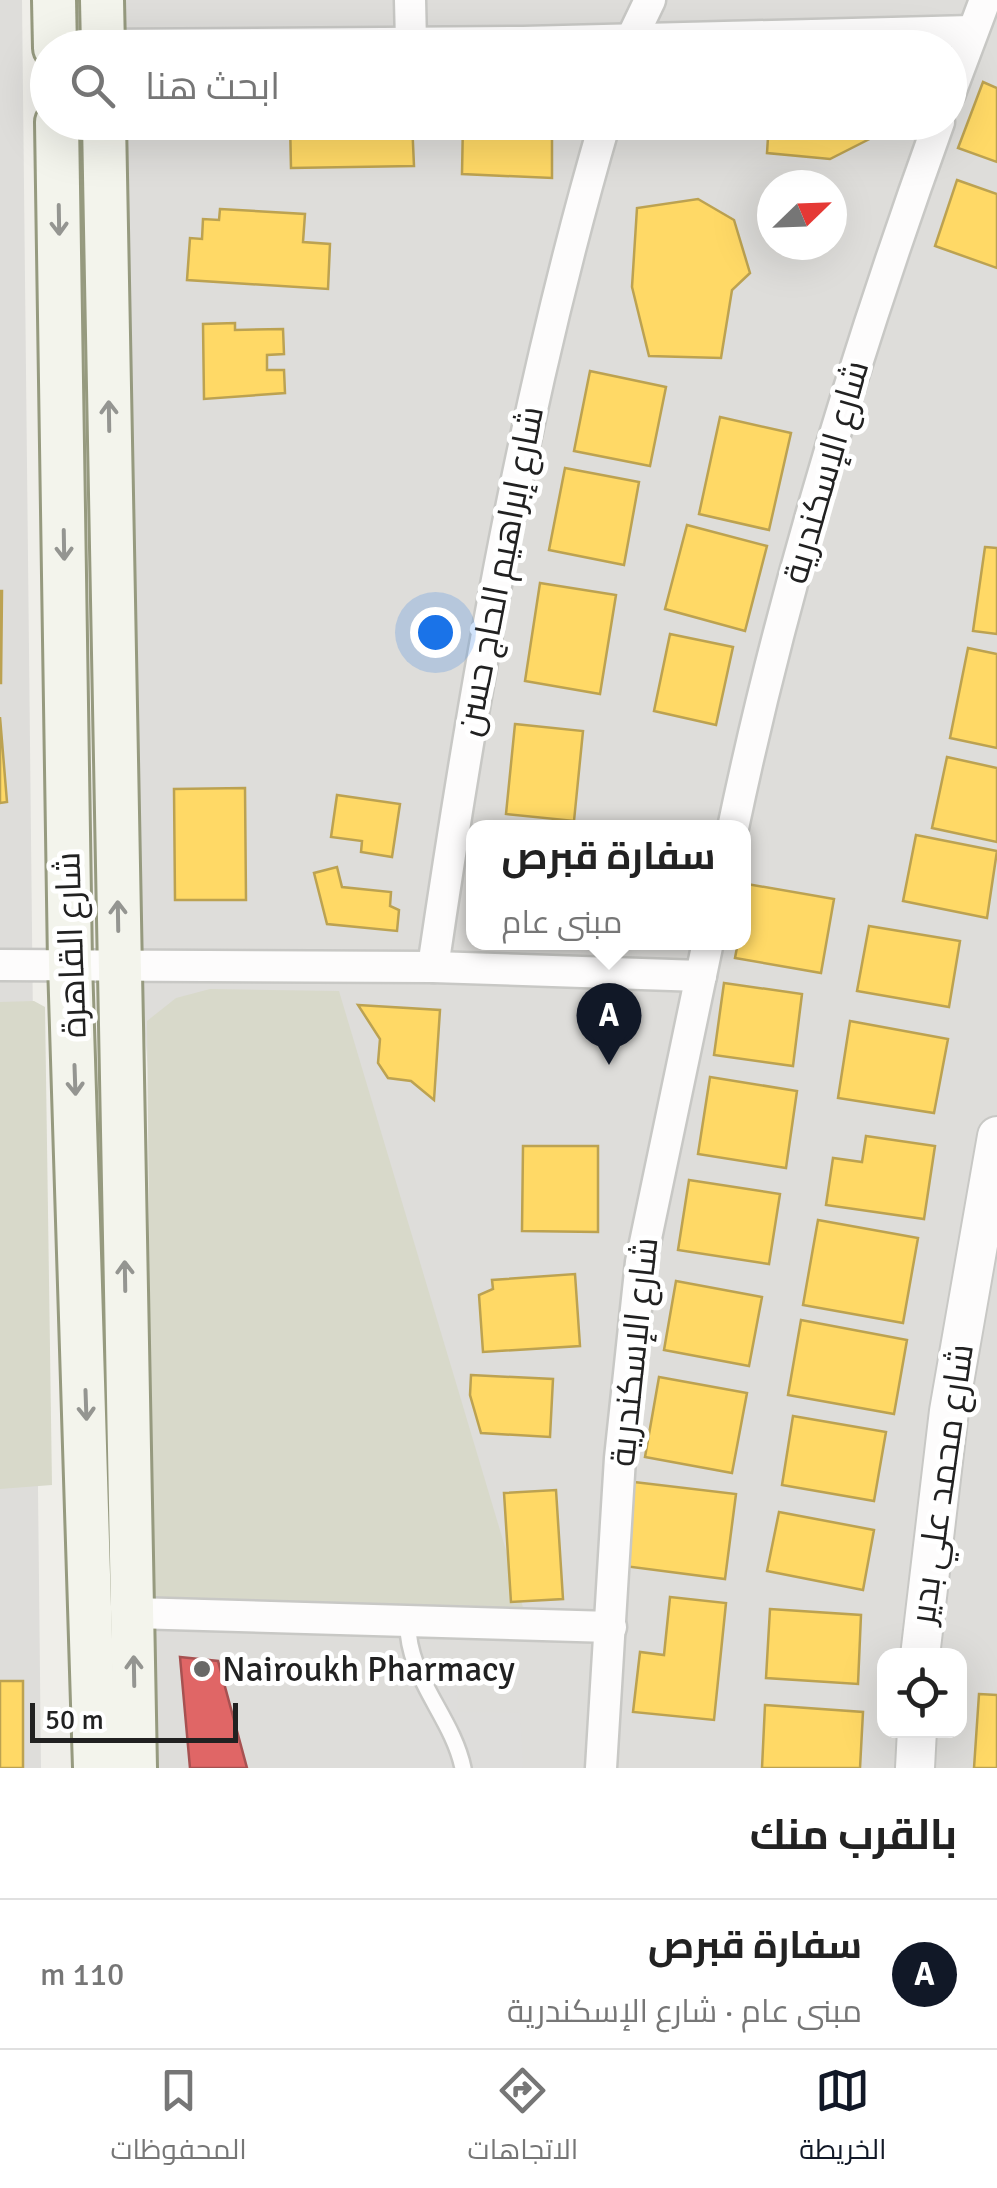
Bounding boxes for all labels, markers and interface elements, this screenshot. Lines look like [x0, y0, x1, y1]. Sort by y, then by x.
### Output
search box [30, 30, 967, 140]
icon: search [65, 58, 120, 113]
text: ابحث هنا [145, 63, 280, 110]
north arrow [757, 170, 847, 260]
one-way arrow [49, 203, 68, 235]
street label: شارع الإسكندرية [774, 356, 879, 589]
one-way arrow [100, 400, 119, 432]
street label: شارع إبراهيم الحاج حسن [447, 403, 555, 740]
one-way arrow [54, 528, 73, 560]
your location [410, 607, 461, 658]
popup [466, 820, 751, 950]
text: سفارة قبرص [501, 833, 716, 880]
street label: شارع القاهرة [46, 851, 97, 1039]
one-way arrow [108, 900, 128, 932]
text: مبنى عام [501, 903, 622, 942]
pin: A [576, 982, 642, 1065]
one-way arrow [65, 1063, 84, 1095]
street label: شارع الإسكندرية [601, 1235, 668, 1469]
one-way arrow [116, 1260, 135, 1292]
street label: شارع محمد علي بدير [901, 1341, 988, 1629]
one-way arrow [76, 1388, 95, 1420]
place label: Nairoukh Pharmacy [222, 1648, 515, 1691]
map controls [877, 1648, 967, 1738]
button: locate [877, 1648, 967, 1738]
one-way arrow [124, 1655, 144, 1688]
marker: Nairoukh Pharmacy [191, 1658, 213, 1680]
scale bar [30, 1698, 238, 1742]
text: 50 m [45, 1703, 104, 1737]
text: بالقرب منك [750, 1810, 957, 1861]
text: سفارة قبرص [648, 1922, 862, 1969]
text: 110 m [40, 1955, 124, 1994]
text: A [914, 1955, 935, 1994]
text: مبنى عام · شارع الإسكندرية [507, 1992, 862, 2031]
tab: المحفوظات [110, 2063, 247, 2175]
tab: الاتجاهات [468, 2063, 578, 2175]
tab: الخريطة [799, 2063, 887, 2175]

